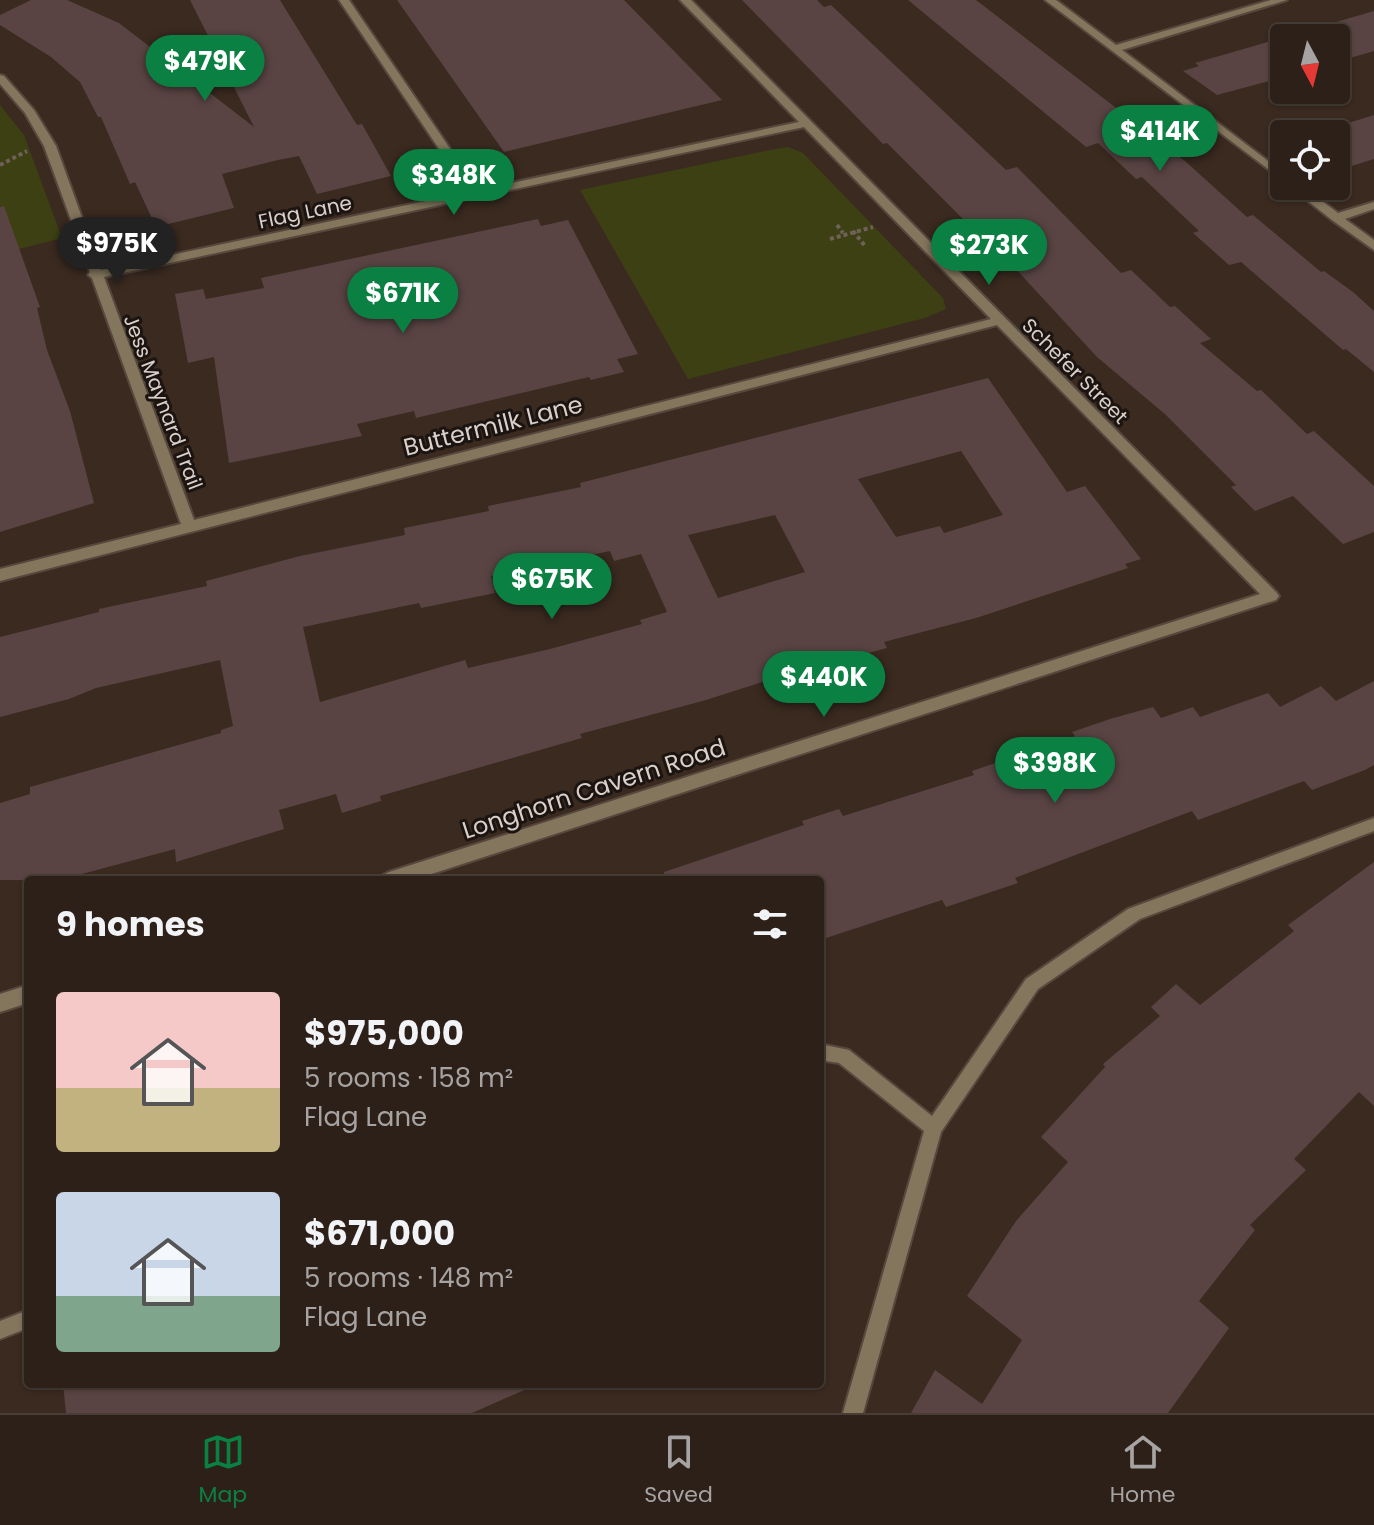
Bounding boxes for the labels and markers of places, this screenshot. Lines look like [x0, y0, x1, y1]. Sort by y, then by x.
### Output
pin: $479K [149, 35, 261, 103]
pin: $414K [1104, 105, 1216, 173]
pin: $348K [398, 149, 510, 217]
pin: $975K [61, 217, 173, 285]
pin: $273K [933, 219, 1045, 287]
pin: $671K [347, 267, 459, 335]
pin: $675K [496, 553, 608, 621]
pin: $440K [768, 651, 880, 719]
pin: $398K [999, 737, 1111, 805]

